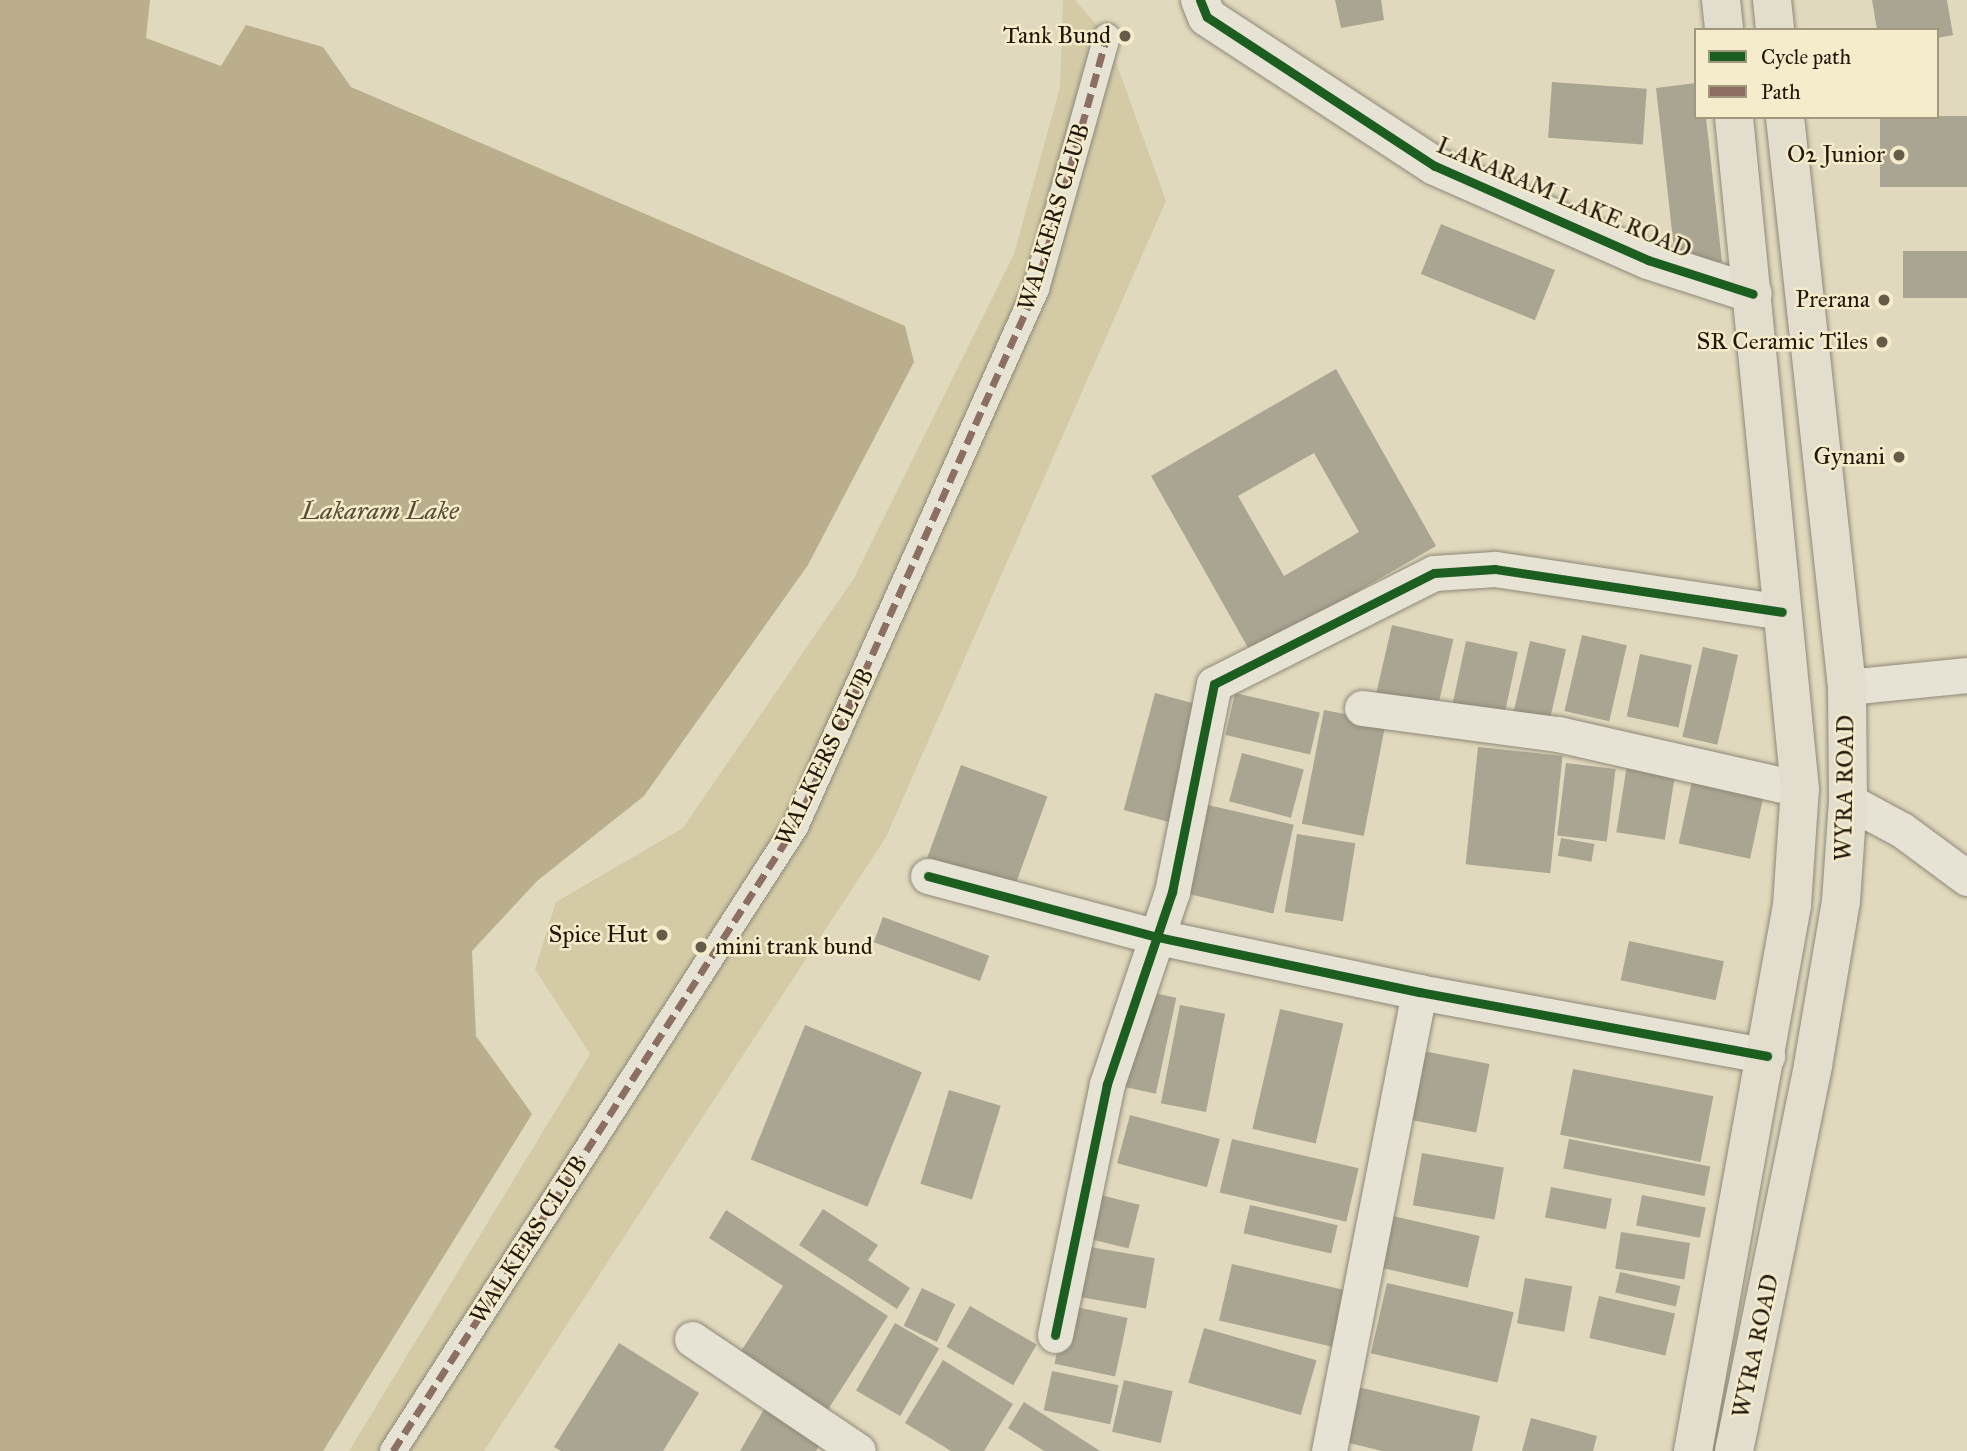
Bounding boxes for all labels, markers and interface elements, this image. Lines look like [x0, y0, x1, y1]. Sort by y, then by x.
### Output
place label: Tank Bund [1003, 22, 1111, 50]
marker: Tank Bund [1117, 28, 1133, 44]
legend [1694, 28, 1939, 119]
text: Cycle path [1761, 44, 1851, 70]
text: Path [1761, 79, 1801, 105]
street label: WALKERS CLUB [1012, 120, 1096, 314]
street label: LAKARAM LAKE ROAD [1432, 131, 1696, 265]
place label: O2 Junior [1787, 141, 1885, 169]
marker: O2 Junior [1891, 147, 1907, 163]
place label: Prerana [1795, 286, 1870, 314]
marker: Prerana [1876, 292, 1892, 308]
place label: SR Ceramic Tiles [1696, 328, 1868, 356]
marker: SR Ceramic Tiles [1874, 334, 1890, 350]
place label: Gynani [1814, 443, 1885, 471]
marker: Gynani [1891, 449, 1907, 465]
water label: Lakaram Lake [301, 495, 459, 527]
street label: WALKERS CLUB [770, 663, 880, 851]
street label: WYRA ROAD [1829, 715, 1861, 861]
place label: Spice Hut [549, 921, 648, 949]
marker: Spice Hut [654, 927, 670, 943]
place label: mini trank bund [715, 933, 873, 961]
marker: mini trank bund [693, 939, 709, 955]
street label: WALKERS CLUB [464, 1151, 594, 1329]
street label: WYRA ROAD [1727, 1271, 1785, 1421]

